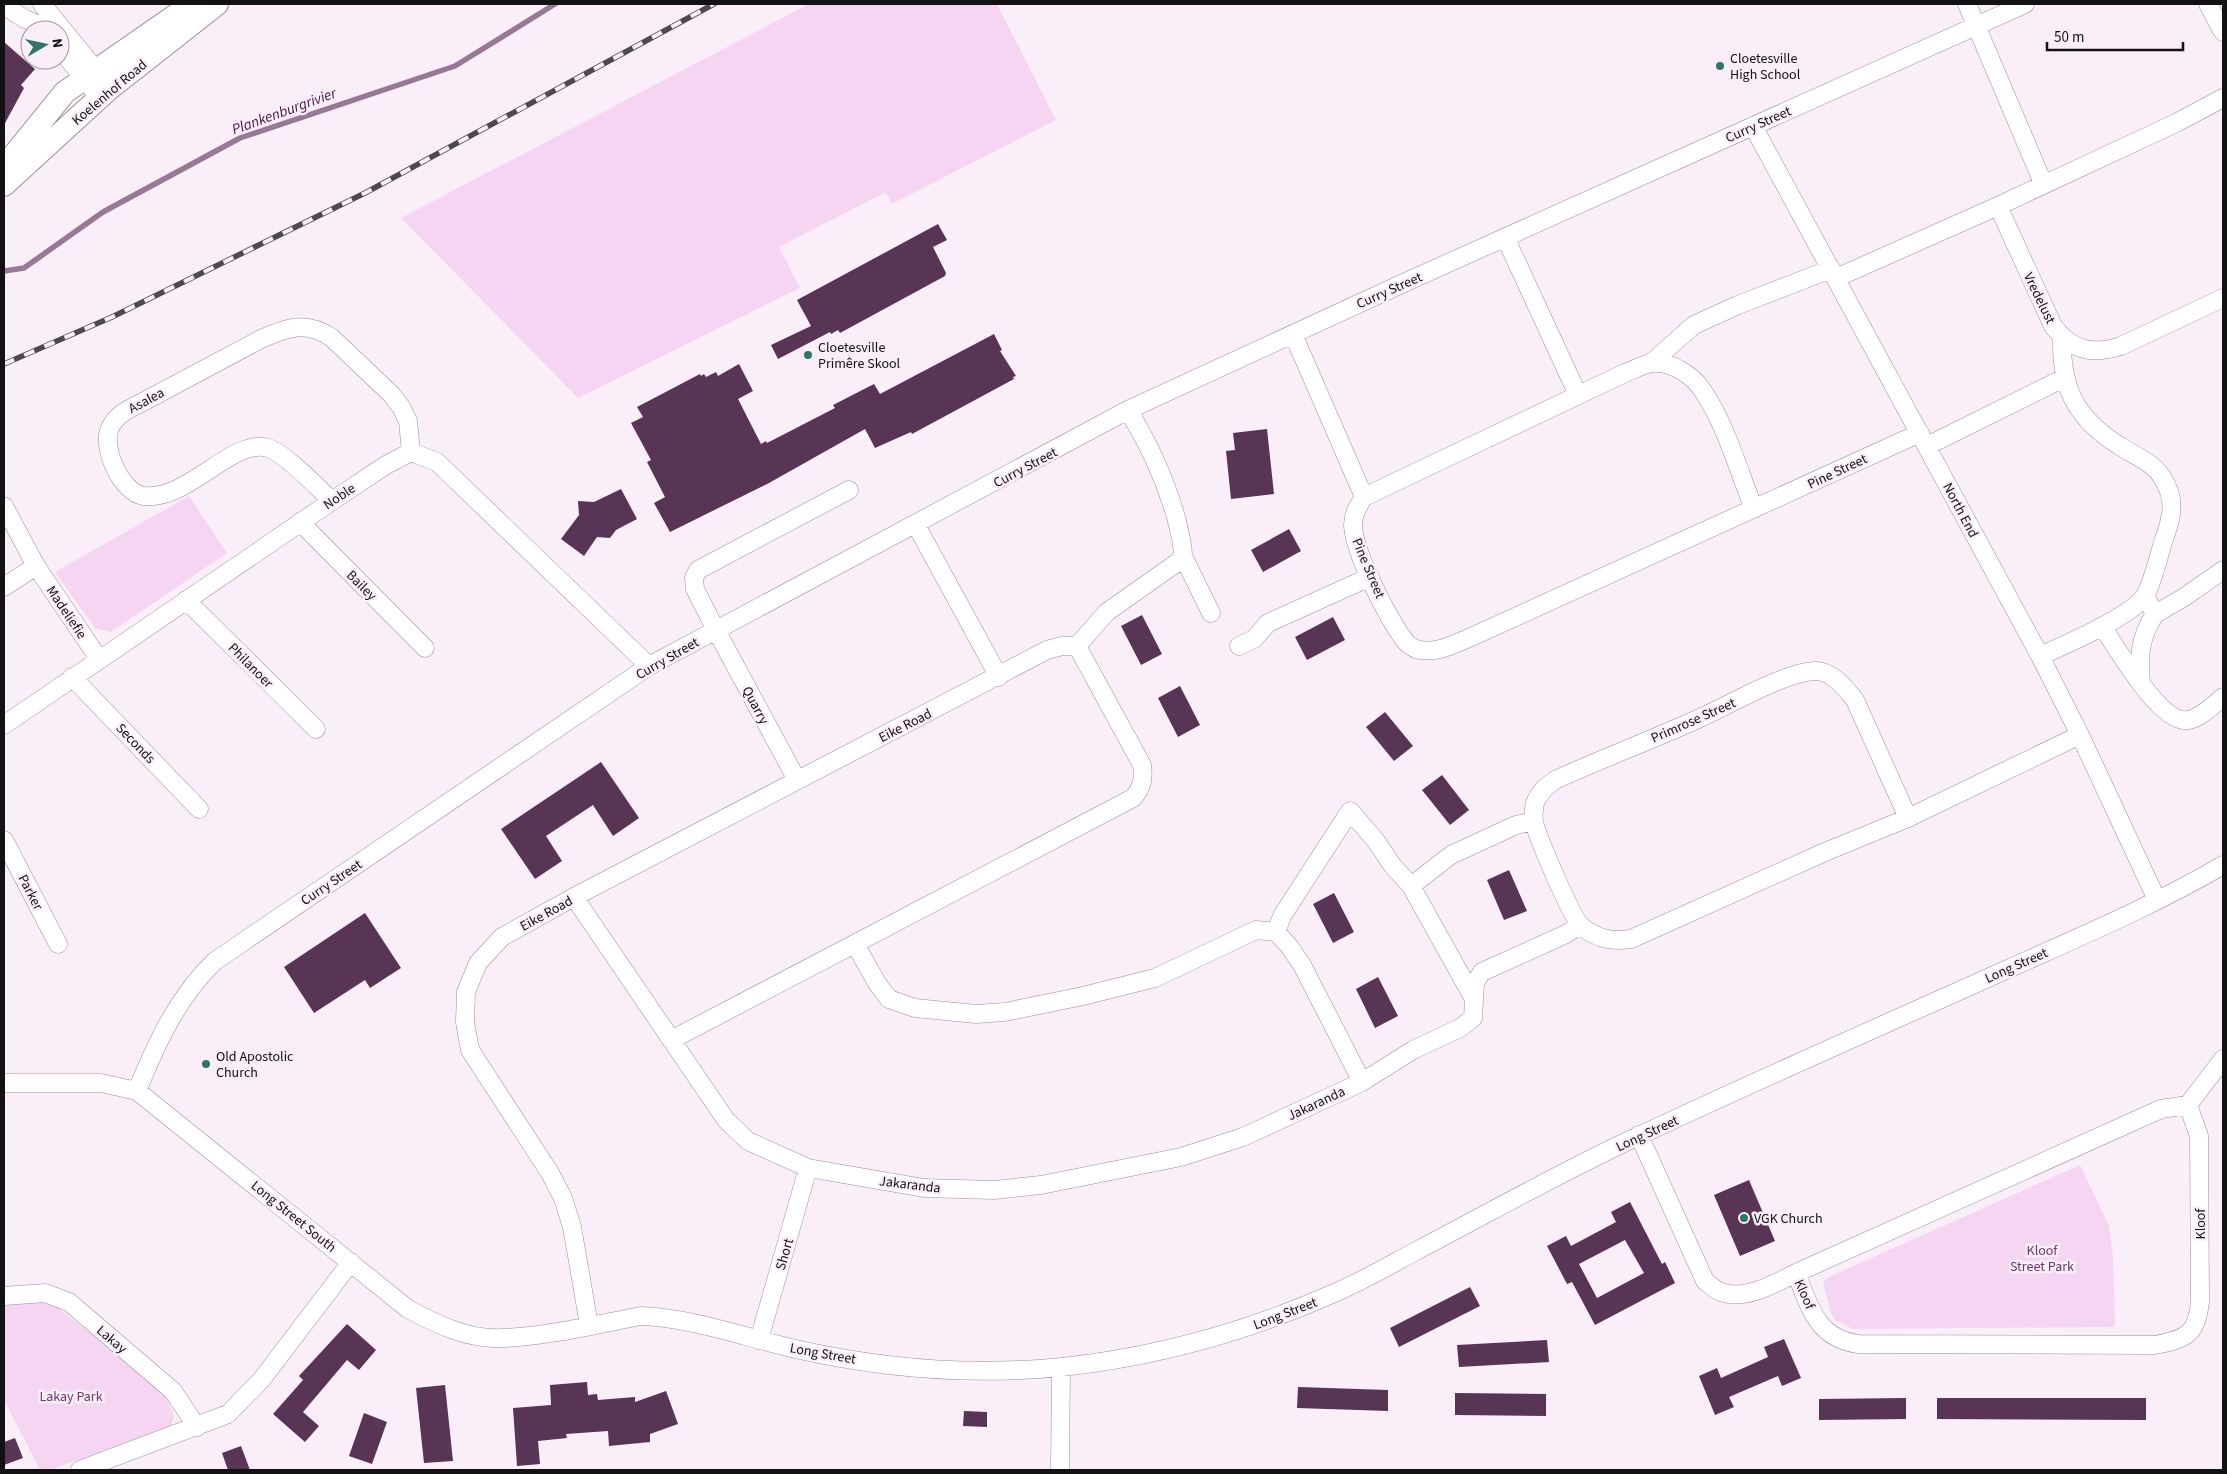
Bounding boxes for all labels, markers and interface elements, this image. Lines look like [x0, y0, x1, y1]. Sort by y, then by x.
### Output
north arrow [20, 20, 70, 70]
scale bar [2047, 20, 2183, 52]
text: 50 m [2054, 27, 2084, 48]
text: N [46, 37, 67, 49]
place label: Cloetesville High School [1730, 49, 1801, 85]
street label: Koelenhof Road [68, 55, 152, 130]
marker: Cloetesville High School [1714, 60, 1726, 72]
water label: Plankenburgrivier [229, 83, 340, 140]
street label: Curry Street [1722, 101, 1795, 148]
street label: Curry Street [1353, 267, 1426, 314]
street label: Vredelust [2018, 269, 2060, 328]
place label: Cloetesville Primêre Skool [818, 338, 901, 374]
marker: Cloetesville Primêre Skool [802, 349, 814, 361]
street label: Asalea [125, 383, 168, 419]
street label: Curry Street [990, 443, 1061, 493]
street label: Pine Street [1804, 449, 1871, 494]
street label: Noble [319, 479, 360, 515]
street label: North End [1937, 480, 1983, 541]
street label: Pine Street [1346, 535, 1390, 602]
street label: Bailey [342, 566, 381, 606]
street label: Madeliefie [41, 582, 91, 643]
street label: Curry Street [632, 633, 703, 685]
street label: Philanoer [223, 639, 277, 693]
street label: Quarry [737, 683, 774, 728]
street label: Primrose Street [1648, 693, 1739, 749]
street label: Eike Road [875, 704, 936, 748]
street label: Seconds [111, 719, 160, 769]
street label: Curry Street [297, 855, 366, 911]
street label: Parker [13, 871, 48, 914]
street label: Eike Road [517, 891, 576, 937]
street label: Long Street [1982, 943, 2051, 989]
place label: Old Apostolic Church [216, 1047, 294, 1083]
marker: Old Apostolic Church [200, 1058, 212, 1070]
street label: Jakaranda [1284, 1082, 1349, 1126]
street label: Long Street [1613, 1111, 1682, 1157]
street label: Jakaranda [878, 1171, 942, 1199]
street label: Long Street South [246, 1176, 340, 1257]
street label: Kloof [2191, 1208, 2211, 1239]
place label: VGK Church [1754, 1209, 1823, 1229]
marker: VGK Church [1738, 1212, 1750, 1224]
street label: Short [771, 1236, 799, 1273]
park label: Kloof Street Park [2010, 1241, 2074, 1277]
street label: Kloof [1789, 1276, 1820, 1313]
street label: Long Street [1251, 1293, 1320, 1335]
street label: Lakay [92, 1321, 131, 1359]
street label: Long Street [788, 1338, 858, 1370]
park label: Lakay Park [39, 1387, 103, 1407]

